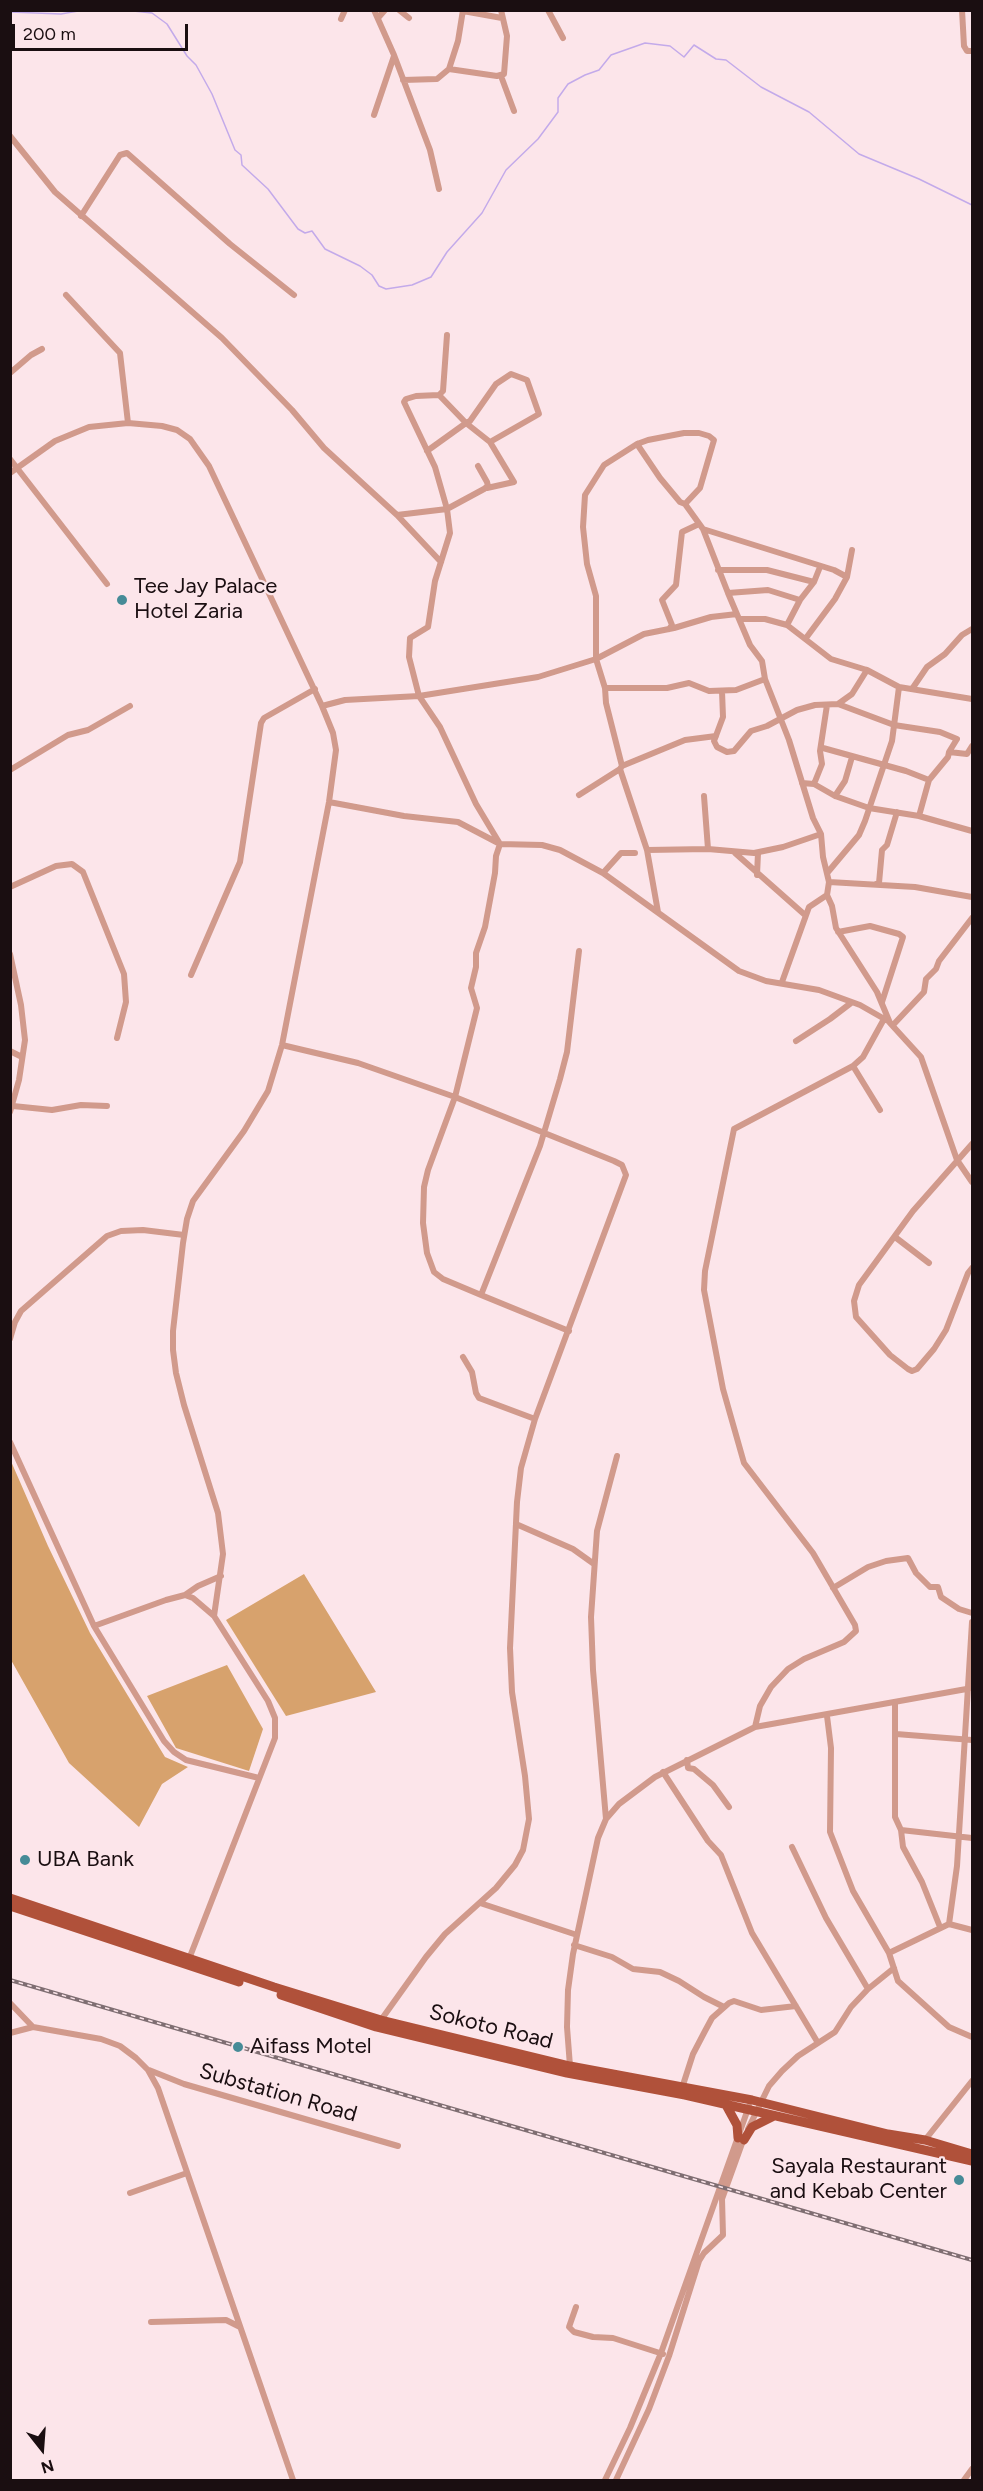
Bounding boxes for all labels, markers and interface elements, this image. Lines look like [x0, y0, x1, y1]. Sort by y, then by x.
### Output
scale bar [15, 12, 190, 50]
text: 200 m [23, 23, 76, 45]
place label: Tee Jay Palace Hotel Zaria [134, 574, 277, 626]
marker: Tee Jay Palace Hotel Zaria [115, 593, 129, 607]
place label: UBA Bank [37, 1847, 134, 1873]
marker: UBA Bank [18, 1853, 32, 1867]
street label: Sokoto Road [426, 1999, 556, 2055]
place label: Aifass Motel [250, 2034, 372, 2060]
marker: Aifass Motel [231, 2040, 245, 2054]
street label: Substation Road [196, 2058, 360, 2128]
place label: Sayala Restaurant and Kebab Center [770, 2154, 947, 2206]
marker: Sayala Restaurant and Kebab Center [952, 2173, 966, 2187]
north arrow [12, 2419, 72, 2479]
text: N [39, 2456, 56, 2478]

